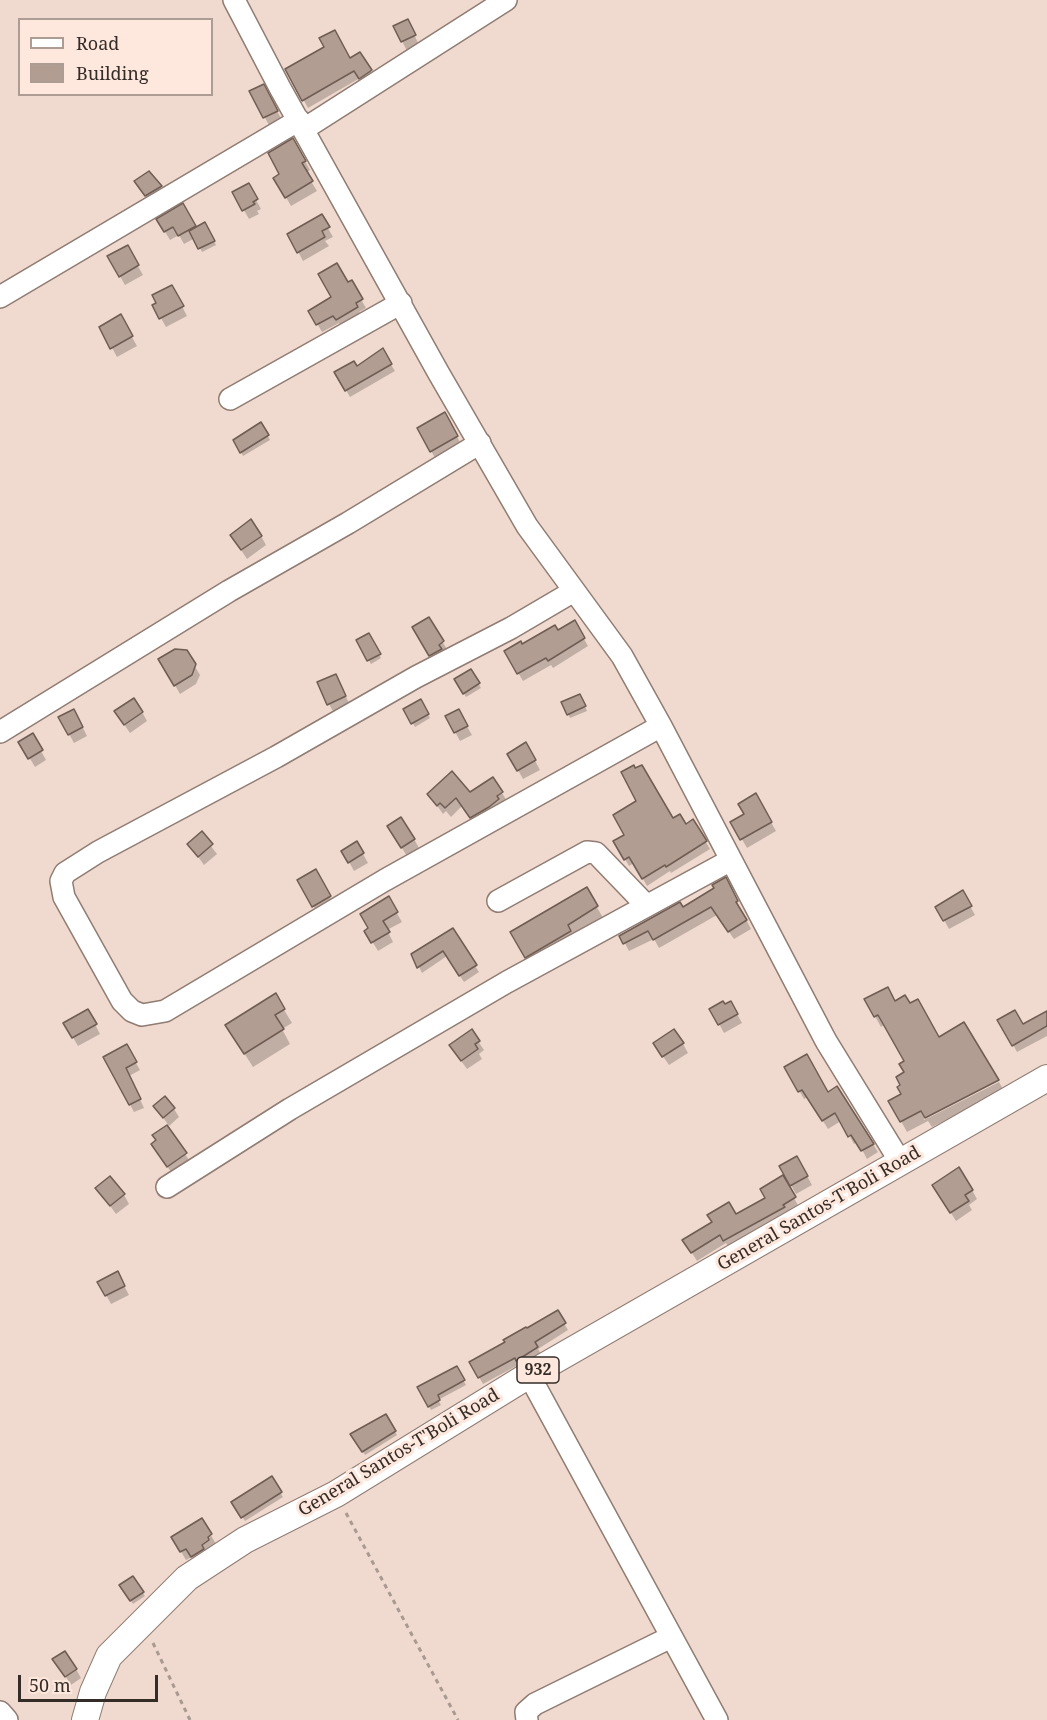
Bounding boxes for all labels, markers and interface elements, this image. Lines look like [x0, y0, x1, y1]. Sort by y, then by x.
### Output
legend [18, 18, 213, 96]
text: Road [76, 31, 119, 55]
text: Building [76, 61, 149, 85]
street label: General Santos-T'Boli Road [714, 1142, 924, 1276]
road number: 932 [517, 1357, 559, 1383]
street label: General Santos-T'Boli Road [295, 1384, 503, 1522]
scale bar [21, 1663, 160, 1701]
text: 50 m [29, 1673, 71, 1697]

